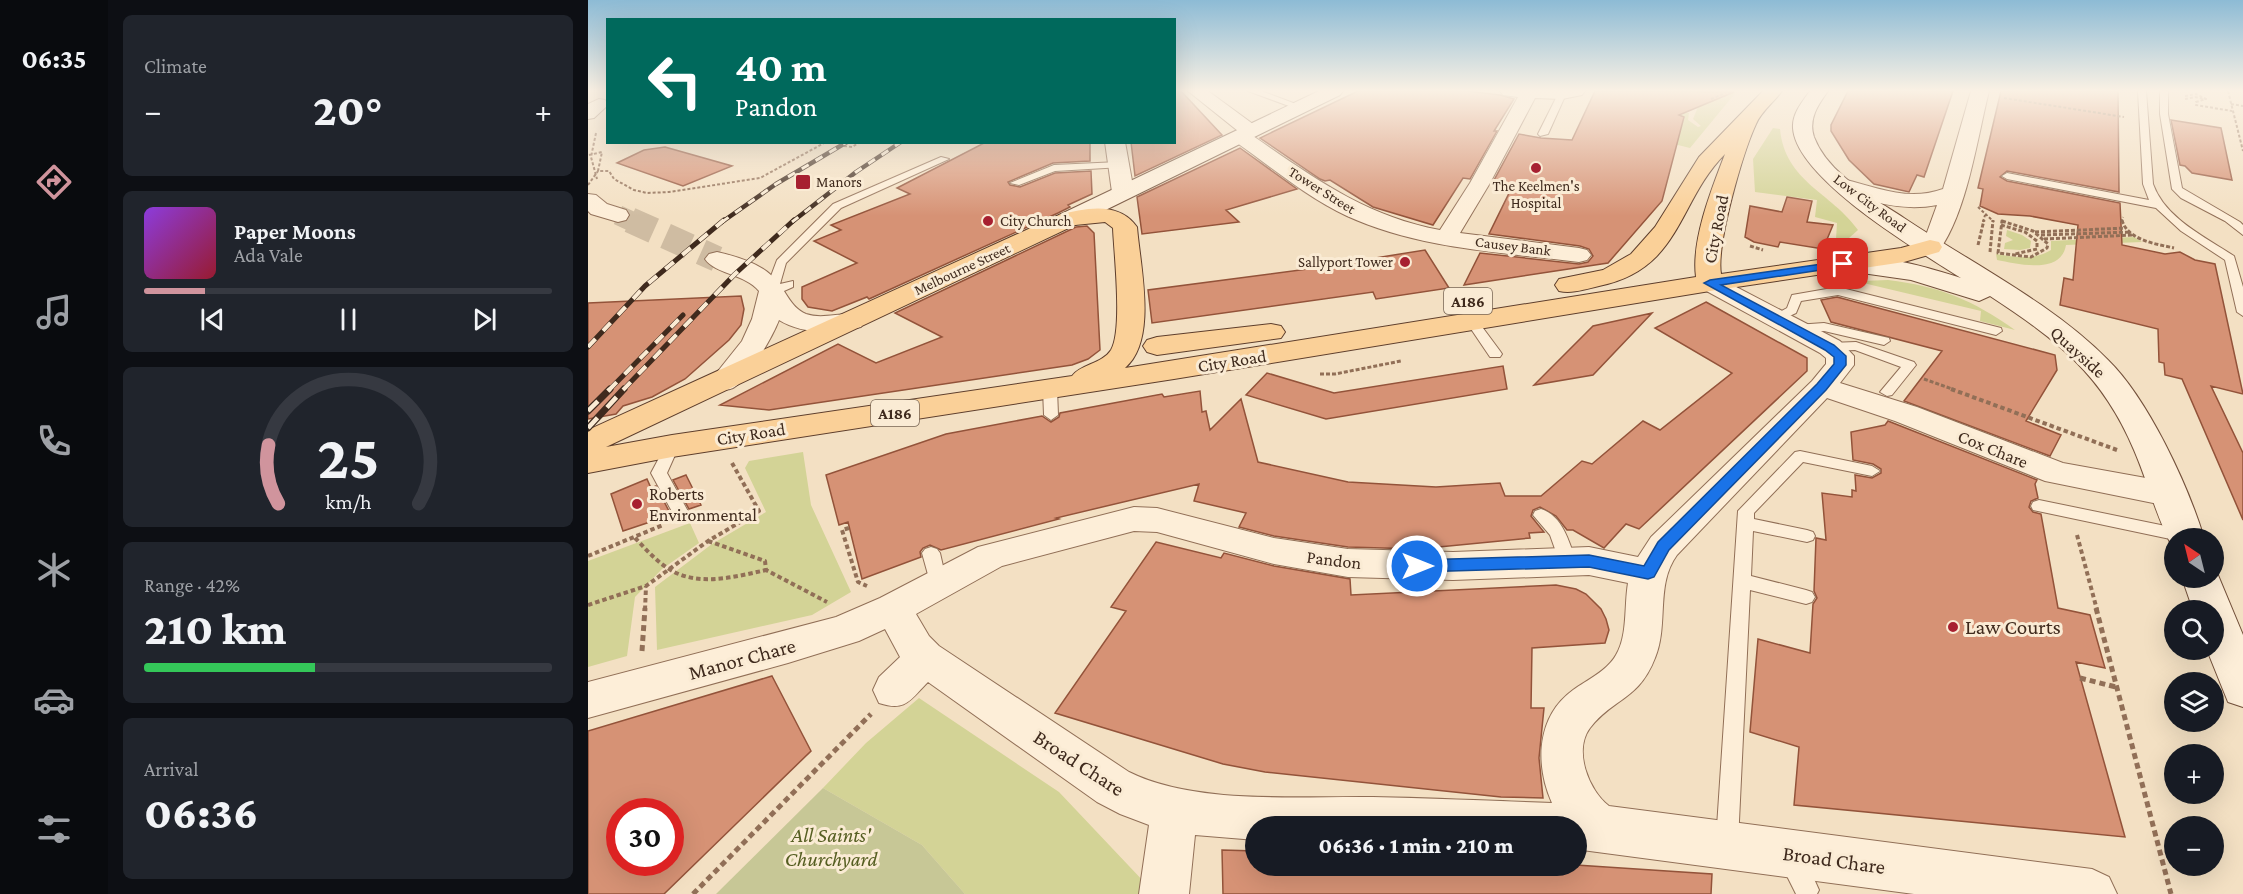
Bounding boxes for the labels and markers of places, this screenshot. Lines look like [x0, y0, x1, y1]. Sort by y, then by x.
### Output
marker: The Keelmen's Hospital [1529, 161, 1543, 175]
marker: Manors [794, 173, 812, 191]
place label: Manors [816, 174, 862, 190]
place label: The Keelmen's Hospital [1492, 178, 1580, 212]
place label: City Church [1000, 213, 1071, 230]
marker: City Church [981, 214, 995, 228]
pin [1817, 238, 1868, 289]
place label: Sallyport Tower [1298, 254, 1394, 271]
marker: Sallyport Tower [1398, 255, 1412, 269]
place label: Roberts Environmental [649, 484, 757, 525]
marker: Roberts Environmental [630, 497, 644, 511]
place label: Law Courts [1965, 615, 2061, 639]
marker: Law Courts [1946, 620, 1960, 634]

